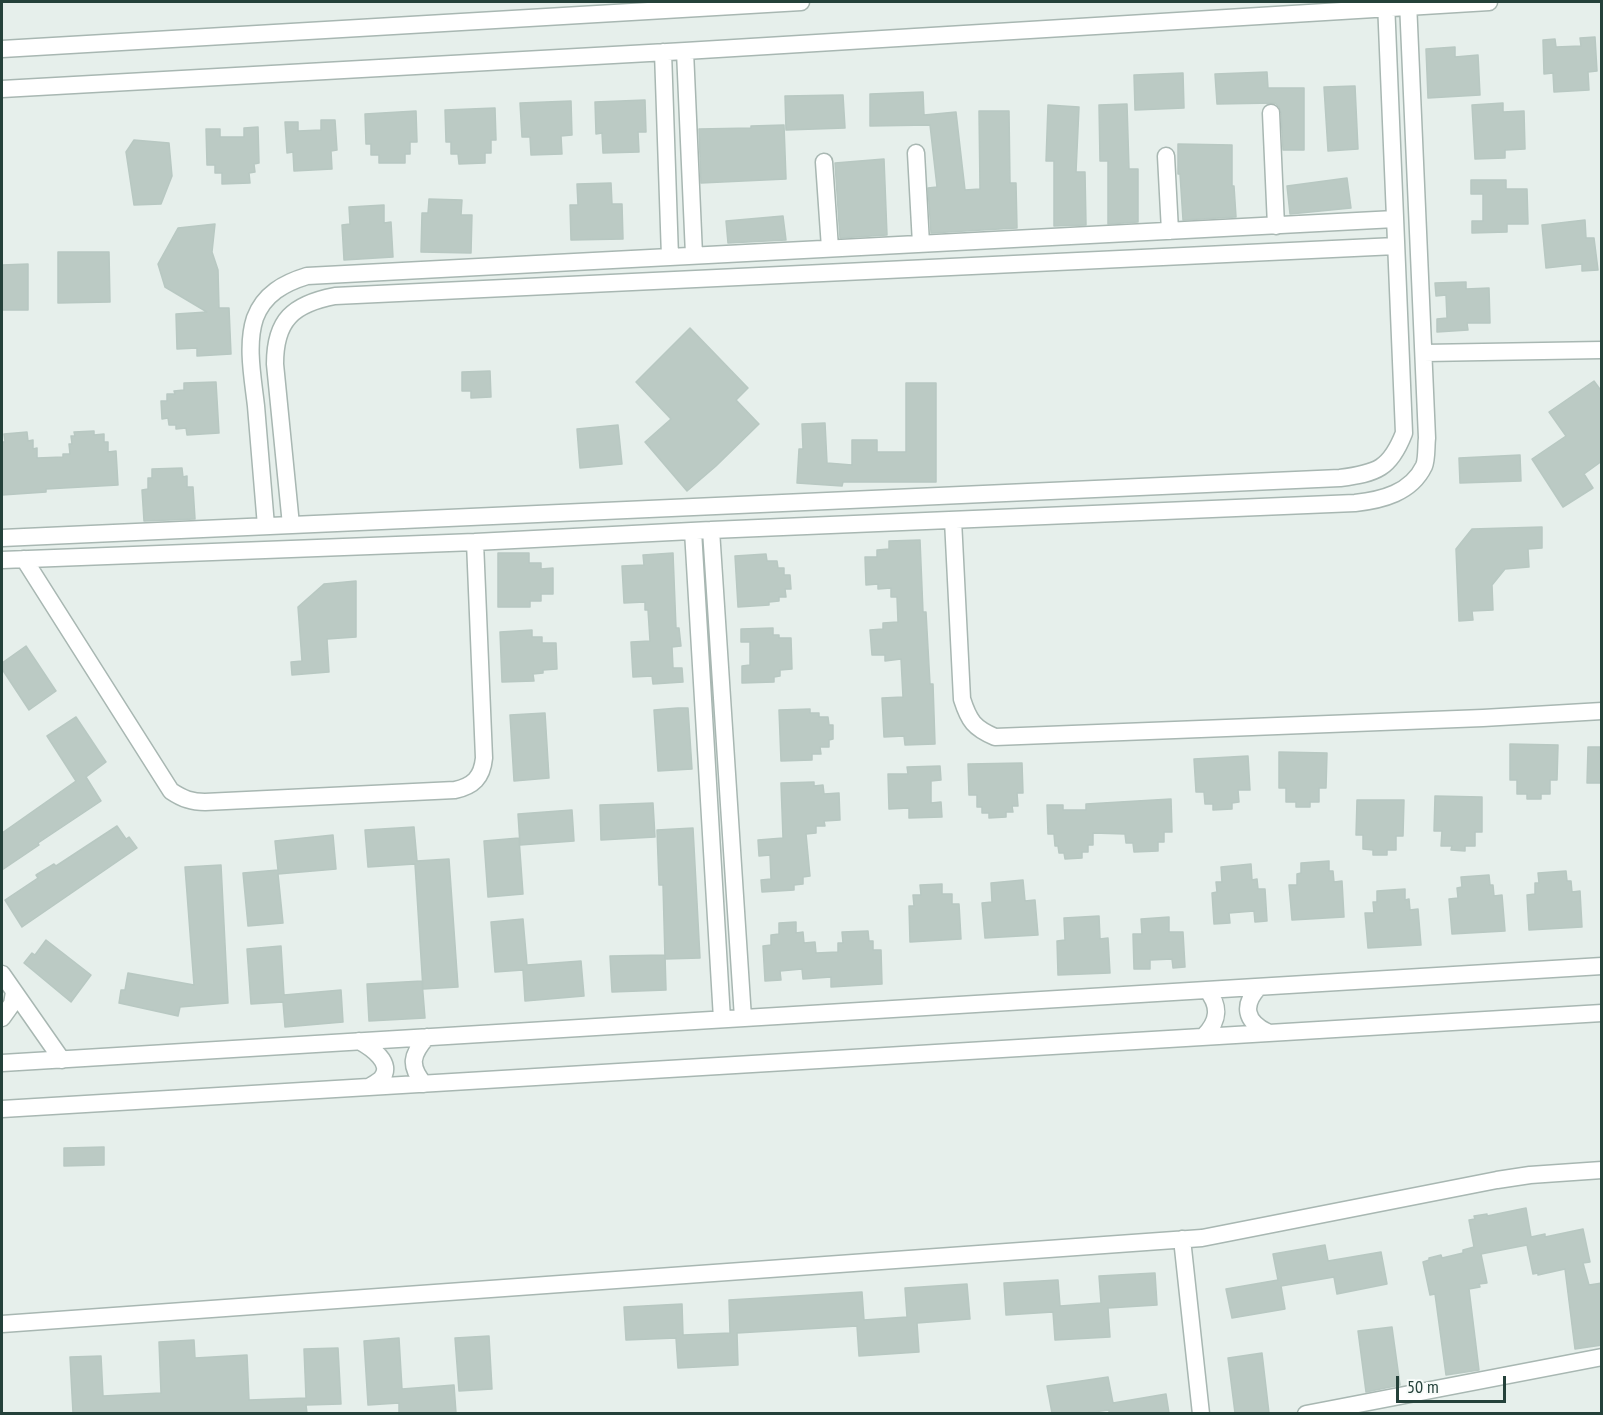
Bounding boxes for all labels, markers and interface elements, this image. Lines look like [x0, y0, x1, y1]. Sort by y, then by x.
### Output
scale bar [1399, 1364, 1508, 1402]
text: 50 m [1407, 1375, 1439, 1398]

